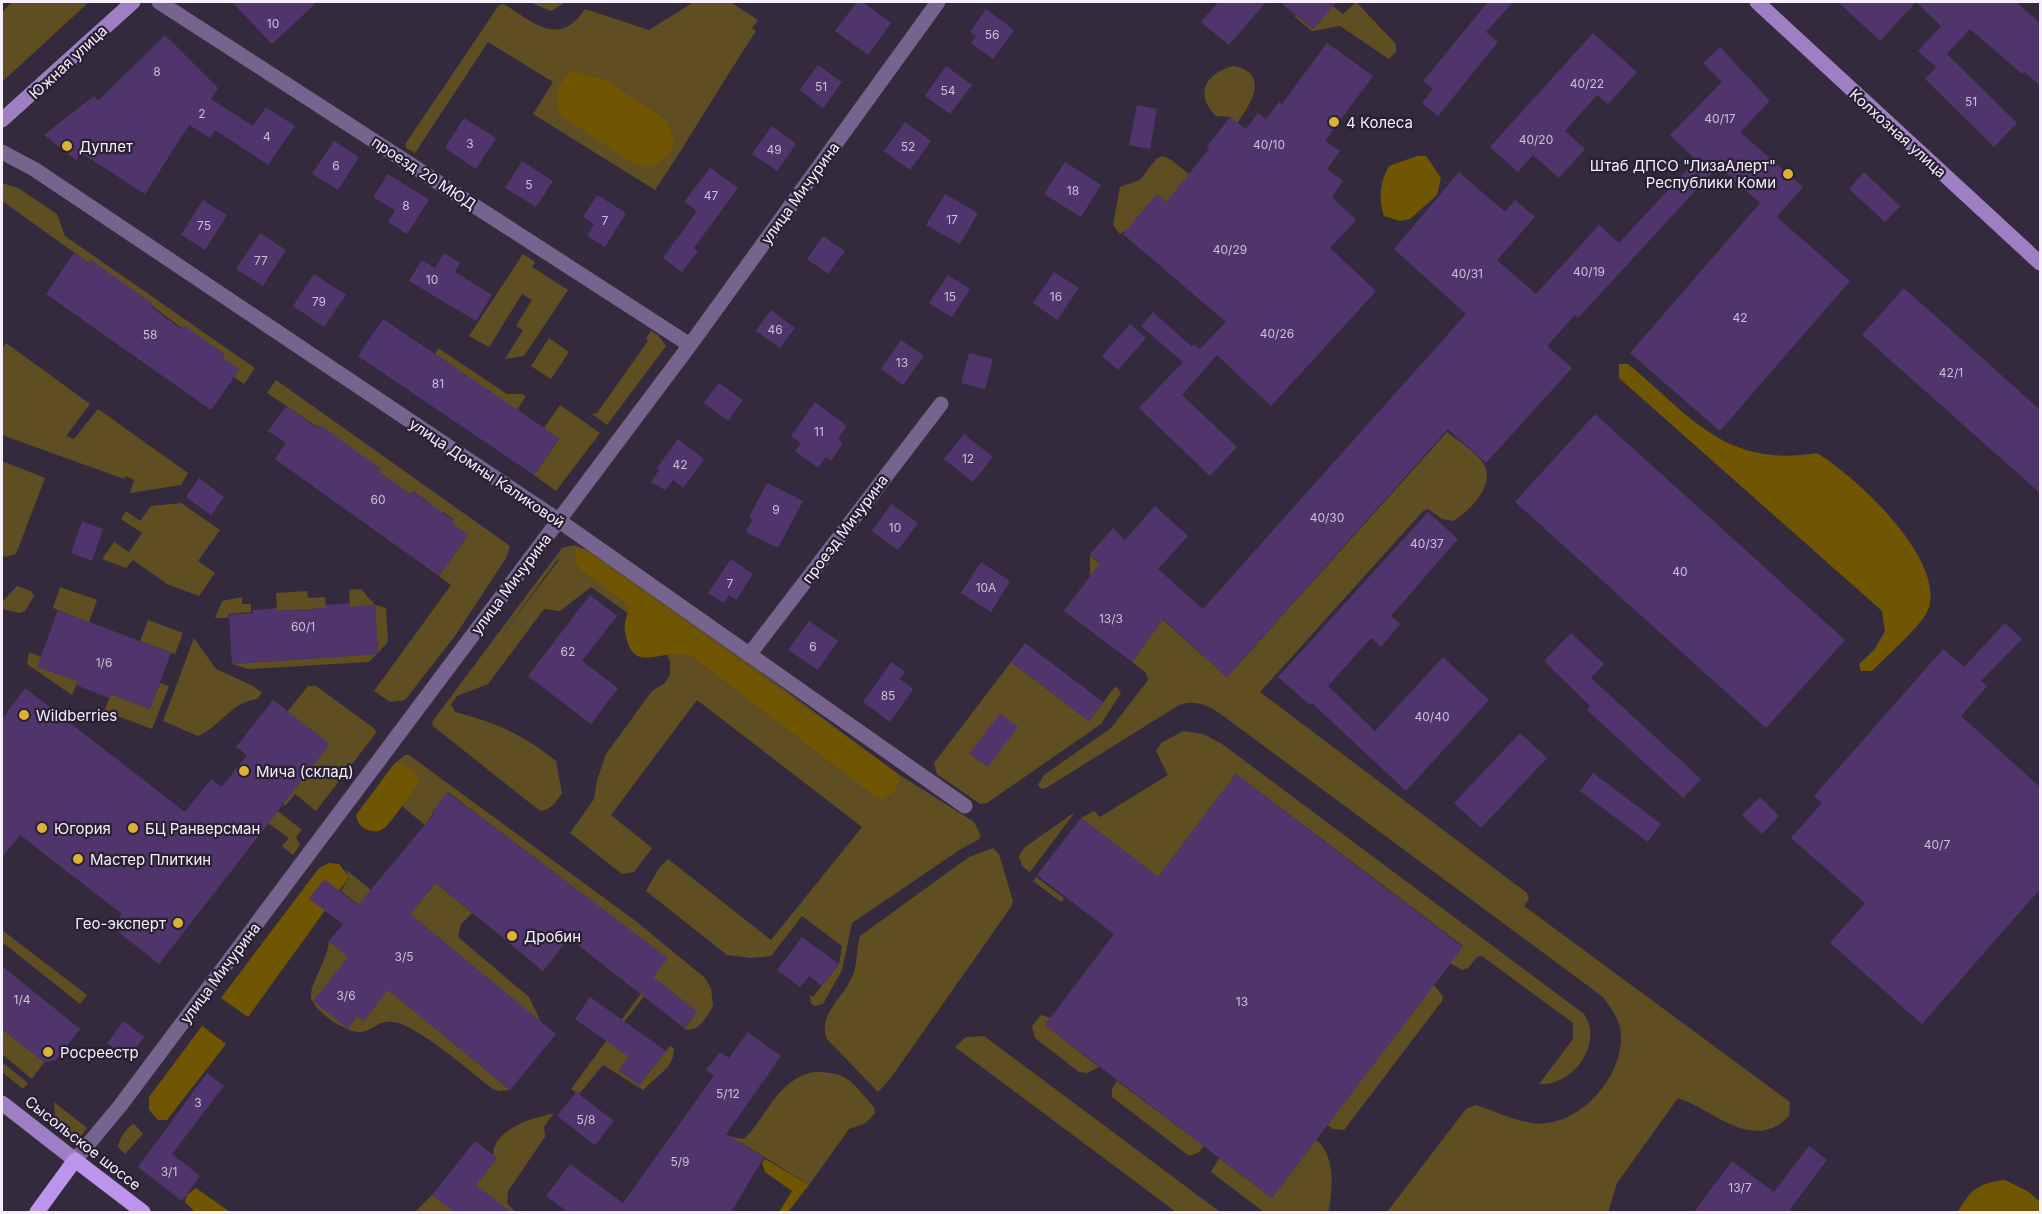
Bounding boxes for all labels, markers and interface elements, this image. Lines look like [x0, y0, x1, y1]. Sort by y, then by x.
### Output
house number: 10 [267, 16, 279, 31]
street label: Южная улица [25, 21, 111, 103]
house number: 56 [985, 27, 999, 42]
house number: 8 [153, 64, 161, 79]
house number: 40/22 [1570, 76, 1604, 91]
house number: 51 [815, 79, 827, 94]
house number: 54 [940, 83, 956, 98]
street label: Колхозная улица [1846, 85, 1950, 181]
house number: 51 [1965, 94, 1977, 109]
house number: 2 [198, 106, 206, 121]
house number: 40/17 [1704, 111, 1736, 126]
place label: 4 Колеса [1346, 113, 1413, 132]
marker: 4 Колеса [1327, 115, 1341, 129]
house number: 4 [263, 129, 271, 144]
street label: проезд 20 МЮД [368, 132, 480, 214]
house number: 40/20 [1519, 132, 1553, 147]
house number: 3 [466, 136, 474, 151]
place label: Дуплет [79, 137, 133, 156]
house number: 40/10 [1253, 137, 1285, 152]
street label: улица Мичурина [757, 138, 843, 248]
marker: Дуплет [60, 139, 74, 153]
house number: 52 [901, 139, 915, 154]
house number: 49 [766, 142, 782, 157]
place label: Штаб ДПСО "ЛизаАлерт" Республики Коми [1590, 156, 1776, 192]
house number: 6 [332, 158, 340, 173]
marker: Штаб ДПСО "ЛизаАлерт" Республики Коми [1781, 167, 1795, 181]
house number: 5 [525, 177, 533, 192]
house number: 18 [1067, 183, 1079, 198]
house number: 47 [704, 188, 718, 203]
house number: 8 [402, 198, 410, 213]
house number: 17 [946, 212, 958, 227]
house number: 7 [602, 213, 609, 228]
house number: 75 [197, 218, 211, 233]
house number: 40/29 [1213, 242, 1247, 257]
house number: 77 [254, 253, 268, 268]
house number: 40/19 [1573, 264, 1605, 279]
house number: 40/31 [1451, 266, 1483, 281]
house number: 10 [426, 272, 438, 287]
house number: 15 [944, 289, 956, 304]
house number: 16 [1050, 289, 1062, 304]
house number: 79 [312, 294, 326, 309]
house number: 42 [1732, 310, 1748, 325]
house number: 46 [767, 322, 783, 337]
house number: 40/26 [1260, 326, 1294, 341]
house number: 58 [143, 327, 157, 342]
house number: 13 [896, 355, 908, 370]
house number: 42/1 [1939, 365, 1963, 380]
house number: 81 [432, 376, 444, 391]
street label: улица Домны Каликовой [406, 414, 568, 532]
house number: 11 [814, 424, 824, 439]
house number: 12 [962, 451, 974, 466]
house number: 42 [672, 457, 688, 472]
street label: проезд Мичурина [798, 471, 892, 587]
house number: 60 [370, 492, 386, 507]
house number: 9 [772, 502, 780, 517]
house number: 40/30 [1310, 510, 1344, 525]
house number: 10 [889, 520, 901, 535]
street label: улица Мичурина [467, 530, 555, 638]
house number: 40/37 [1410, 536, 1444, 551]
house number: 40 [1672, 564, 1688, 579]
house number: 7 [727, 576, 734, 591]
house number: 10А [976, 580, 996, 595]
house number: 13/3 [1099, 611, 1123, 626]
house number: 60/1 [291, 619, 315, 634]
house number: 6 [809, 639, 817, 654]
house number: 62 [561, 644, 575, 659]
house number: 1/6 [96, 655, 112, 670]
house number: 85 [881, 688, 895, 703]
place label: Wildberries [36, 706, 117, 725]
marker: Wildberries [17, 708, 31, 722]
house number: 40/40 [1415, 709, 1449, 724]
place label: Мича (склад) [256, 762, 354, 781]
marker: Мича (склад) [237, 764, 251, 778]
place label: Югория [54, 819, 111, 838]
place label: БЦ Ранверсман [145, 819, 260, 838]
marker: Югория [35, 821, 49, 835]
marker: БЦ Ранверсман [126, 821, 140, 835]
house number: 40/7 [1924, 837, 1950, 852]
place label: Мастер Плиткин [90, 850, 211, 869]
marker: Мастер Плиткин [71, 852, 85, 866]
place label: Гео-эксперт [75, 914, 166, 933]
marker: Гео-эксперт [171, 916, 185, 930]
street label: улица Мичурина [176, 919, 264, 1027]
place label: Дробин [524, 927, 581, 946]
marker: Дробин [505, 929, 519, 943]
house number: 3/5 [394, 949, 414, 964]
house number: 3/6 [336, 988, 356, 1003]
house number: 1/4 [14, 992, 31, 1007]
house number: 13 [1236, 994, 1248, 1009]
place label: Росреестр [60, 1043, 139, 1062]
marker: Росреестр [41, 1045, 55, 1059]
house number: 5/12 [716, 1086, 740, 1101]
street label: Сысольское шоссе [21, 1092, 145, 1194]
house number: 3 [194, 1095, 202, 1110]
house number: 5/8 [576, 1112, 596, 1127]
house number: 5/9 [670, 1154, 690, 1169]
house number: 3/1 [161, 1164, 177, 1179]
house number: 13/7 [1728, 1180, 1752, 1195]

